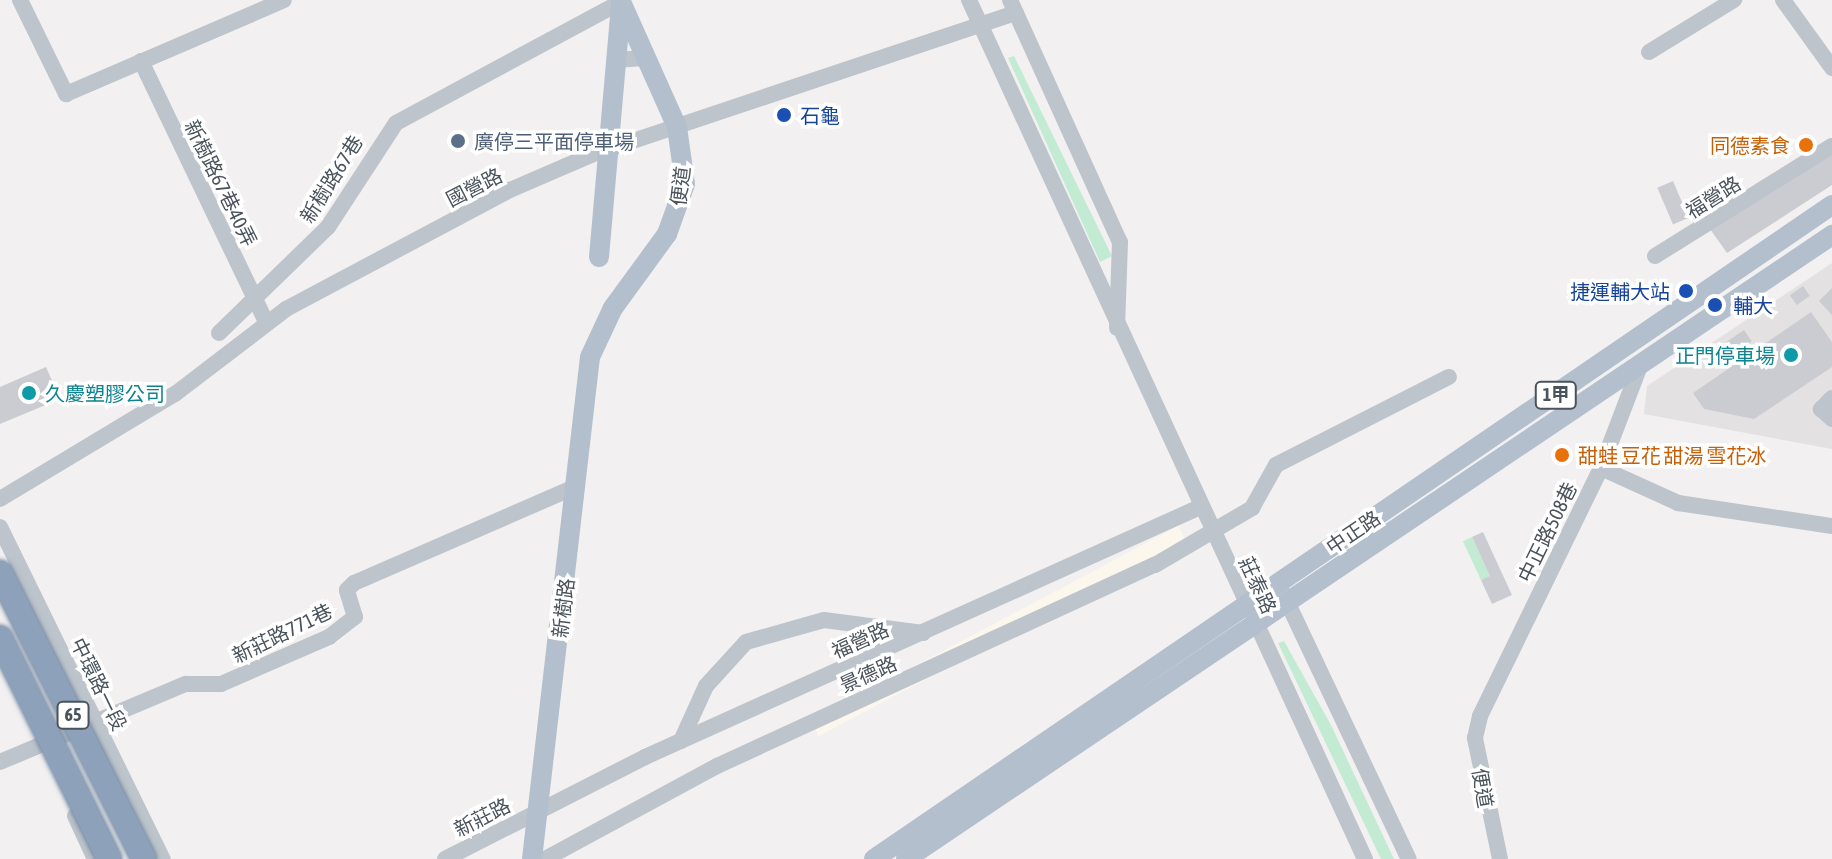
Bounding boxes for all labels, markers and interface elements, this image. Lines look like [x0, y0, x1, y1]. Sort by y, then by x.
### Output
place label: 石龜 [800, 103, 840, 127]
marker: 石龜 [775, 106, 793, 124]
street label: 新樹路67巷40弄 [180, 116, 262, 250]
place label: 廣停三平面停車場 [474, 129, 634, 153]
street label: 新樹路67巷 [295, 131, 367, 227]
marker: 廣停三平面停車場 [449, 132, 467, 150]
place label: 同德素食 [1710, 133, 1790, 157]
marker: 同德素食 [1797, 136, 1815, 154]
street label: 國營路 [442, 163, 506, 211]
street label: 便道 [666, 165, 694, 207]
street label: 福營路 [1681, 171, 1745, 223]
place label: 捷運輔大站 [1570, 279, 1670, 303]
marker: 捷運輔大站 [1677, 282, 1695, 300]
place label: 輔大 [1733, 293, 1773, 317]
marker: 輔大 [1704, 294, 1726, 316]
place label: 正門停車場 [1675, 343, 1775, 367]
marker: 正門停車場 [1782, 346, 1800, 364]
place label: 久慶塑膠公司 [45, 381, 165, 405]
road number: 1甲 [1534, 381, 1578, 409]
marker: 久慶塑膠公司 [20, 384, 38, 402]
place label: 甜蛙 豆花 甜湯 雪花冰 [1578, 443, 1766, 467]
marker: 甜蛙 豆花 甜湯 雪花冰 [1553, 446, 1571, 464]
street label: 中正路508巷 [1512, 478, 1582, 586]
street label: 中正路 [1321, 505, 1385, 559]
street label: 莊泰路 [1234, 553, 1282, 617]
street label: 新樹路 [547, 577, 579, 639]
street label: 新莊路771巷 [228, 598, 336, 668]
street label: 福營路 [828, 617, 892, 663]
street label: 中環路一段 [66, 634, 132, 734]
street label: 景德路 [836, 651, 900, 697]
road number: 65 [55, 701, 91, 729]
street label: 便道 [1468, 766, 1498, 810]
street label: 新莊路 [450, 793, 514, 841]

